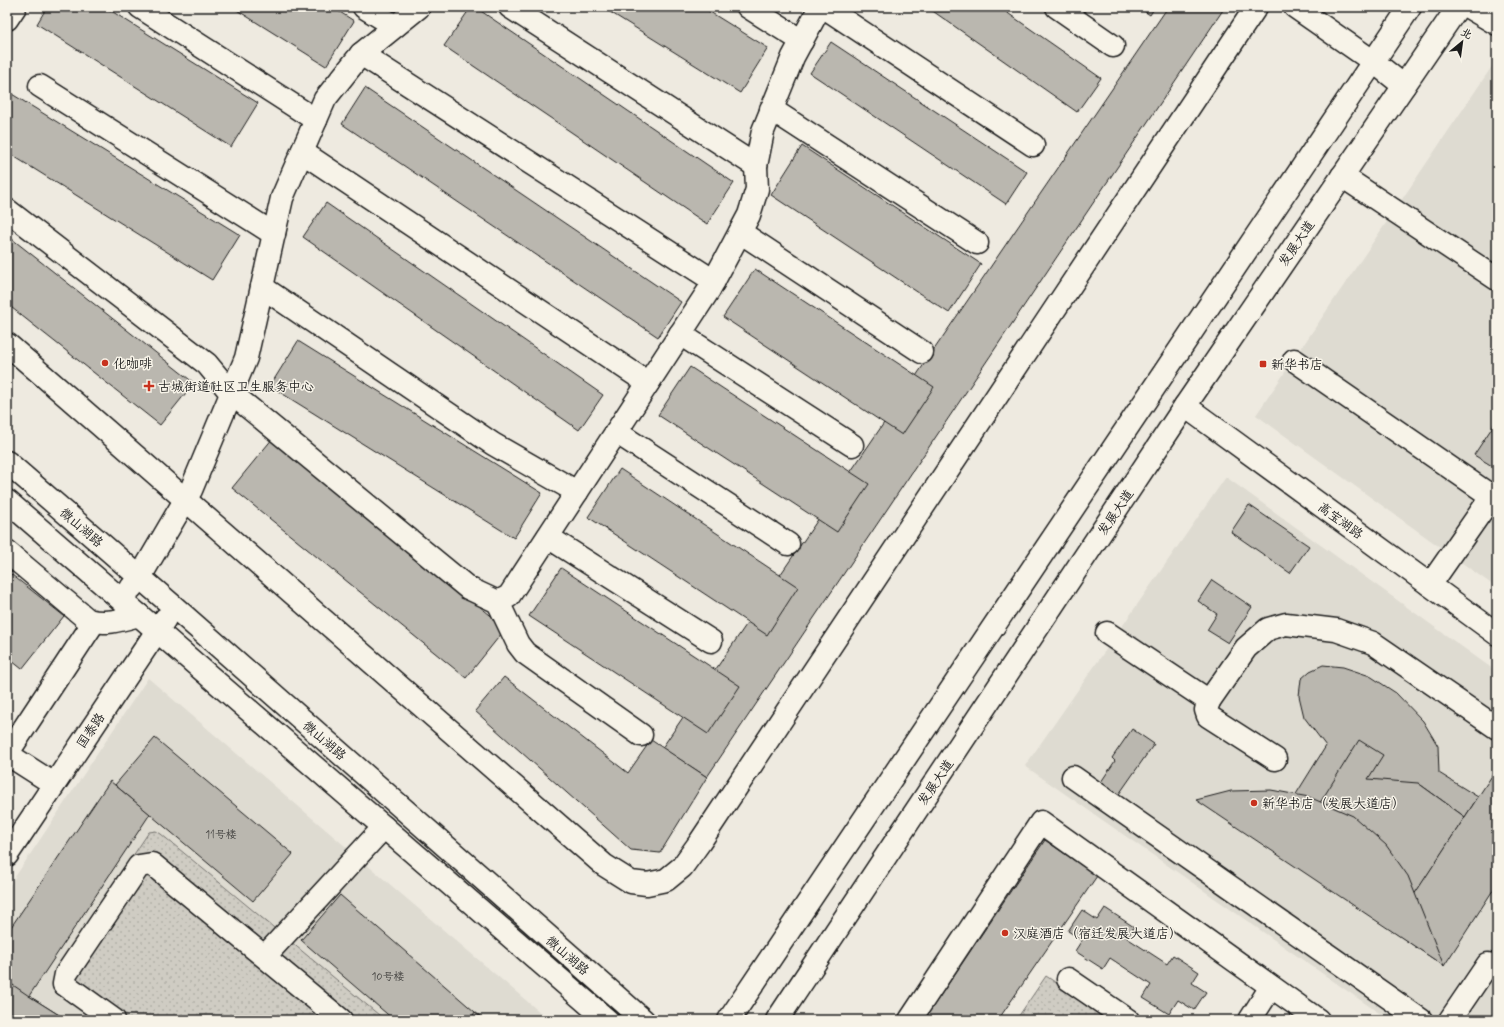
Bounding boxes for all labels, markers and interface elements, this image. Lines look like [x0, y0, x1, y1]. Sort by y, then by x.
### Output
north arrow [1442, 22, 1482, 62]
text: 北 [1458, 25, 1475, 43]
street label: 发展大道 [1276, 218, 1319, 270]
place label: 化咖啡 [113, 356, 152, 373]
place label: 新华书店 [1271, 357, 1323, 374]
marker: 化咖啡 [100, 358, 110, 368]
marker: 新华书店 [1258, 359, 1268, 369]
place label: 古城街道社区卫生服务中心 [158, 379, 314, 396]
marker: 古城街道社区卫生服务中心 [143, 380, 155, 392]
street label: 发展大道 [1095, 487, 1138, 539]
street label: 高宝湖路 [1314, 499, 1366, 543]
street label: 微山湖路 [56, 505, 106, 552]
street label: 国泰路 [73, 710, 109, 752]
street label: 微山湖路 [299, 718, 349, 765]
street label: 发展大道 [915, 757, 958, 809]
place label: 新华书店（发展大道店） [1262, 796, 1405, 813]
marker: 新华书店（发展大道店） [1249, 798, 1259, 808]
house number: 11号楼 [205, 828, 237, 842]
place label: 汉庭酒店（宿迁发展大道店） [1013, 926, 1182, 943]
marker: 汉庭酒店（宿迁发展大道店） [1000, 928, 1010, 938]
street label: 微山湖路 [542, 933, 592, 980]
house number: 10号楼 [371, 970, 405, 984]

